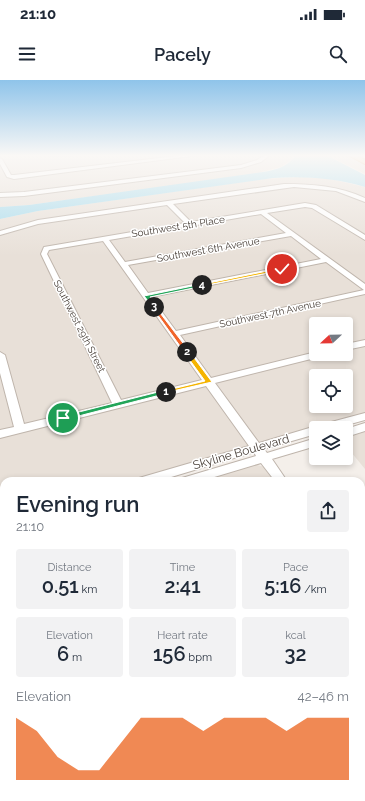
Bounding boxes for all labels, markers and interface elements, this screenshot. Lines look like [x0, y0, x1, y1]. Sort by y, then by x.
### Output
text: 21:10 [20, 5, 56, 23]
icon: menu [16, 43, 38, 65]
icon: search [327, 43, 349, 65]
text: Pacely [154, 44, 211, 65]
street label: Southwest 5th Place [131, 214, 226, 239]
street label: Southwest 6th Avenue [156, 235, 260, 264]
pin [265, 252, 299, 286]
icon: check [271, 258, 293, 280]
pin: 4 [192, 275, 212, 295]
street label: Southwest 29th Street [51, 278, 108, 375]
text: 4 [199, 278, 205, 291]
pin: 3 [144, 297, 164, 317]
street label: Southwest 7th Avenue [218, 297, 322, 330]
text: 3 [151, 300, 157, 313]
north arrow [309, 317, 353, 361]
map controls [309, 317, 353, 465]
pin: 2 [177, 342, 197, 362]
text: 2 [184, 345, 190, 358]
button: locate [309, 369, 353, 413]
pin: 1 [156, 382, 176, 402]
text: 1 [163, 385, 169, 398]
pin [46, 401, 80, 435]
icon: arrive [52, 407, 74, 429]
button: layers [309, 421, 353, 465]
street label: Skyline Boulevard [191, 432, 291, 472]
button: share [307, 490, 349, 532]
text: Evening run [16, 491, 139, 517]
text: 21:10 [16, 519, 44, 534]
text: Distance [47, 561, 92, 574]
text: Time [170, 561, 195, 574]
text: Pace [283, 561, 308, 574]
text: 0.51 [42, 574, 79, 598]
text: 2:41 [164, 574, 201, 598]
text: 5:16 [264, 574, 301, 598]
text: km [79, 583, 97, 596]
text: /km [301, 583, 327, 596]
text: Elevation [46, 629, 93, 642]
text: Heart rate [157, 629, 208, 642]
text: kcal [285, 629, 306, 642]
text: 6 [57, 642, 69, 666]
text: 156 [153, 642, 186, 666]
text: 32 [285, 642, 306, 666]
text: m [69, 651, 82, 664]
text: bpm [186, 651, 212, 664]
text: Elevation [16, 689, 71, 704]
text: 42–46 m [298, 689, 349, 704]

